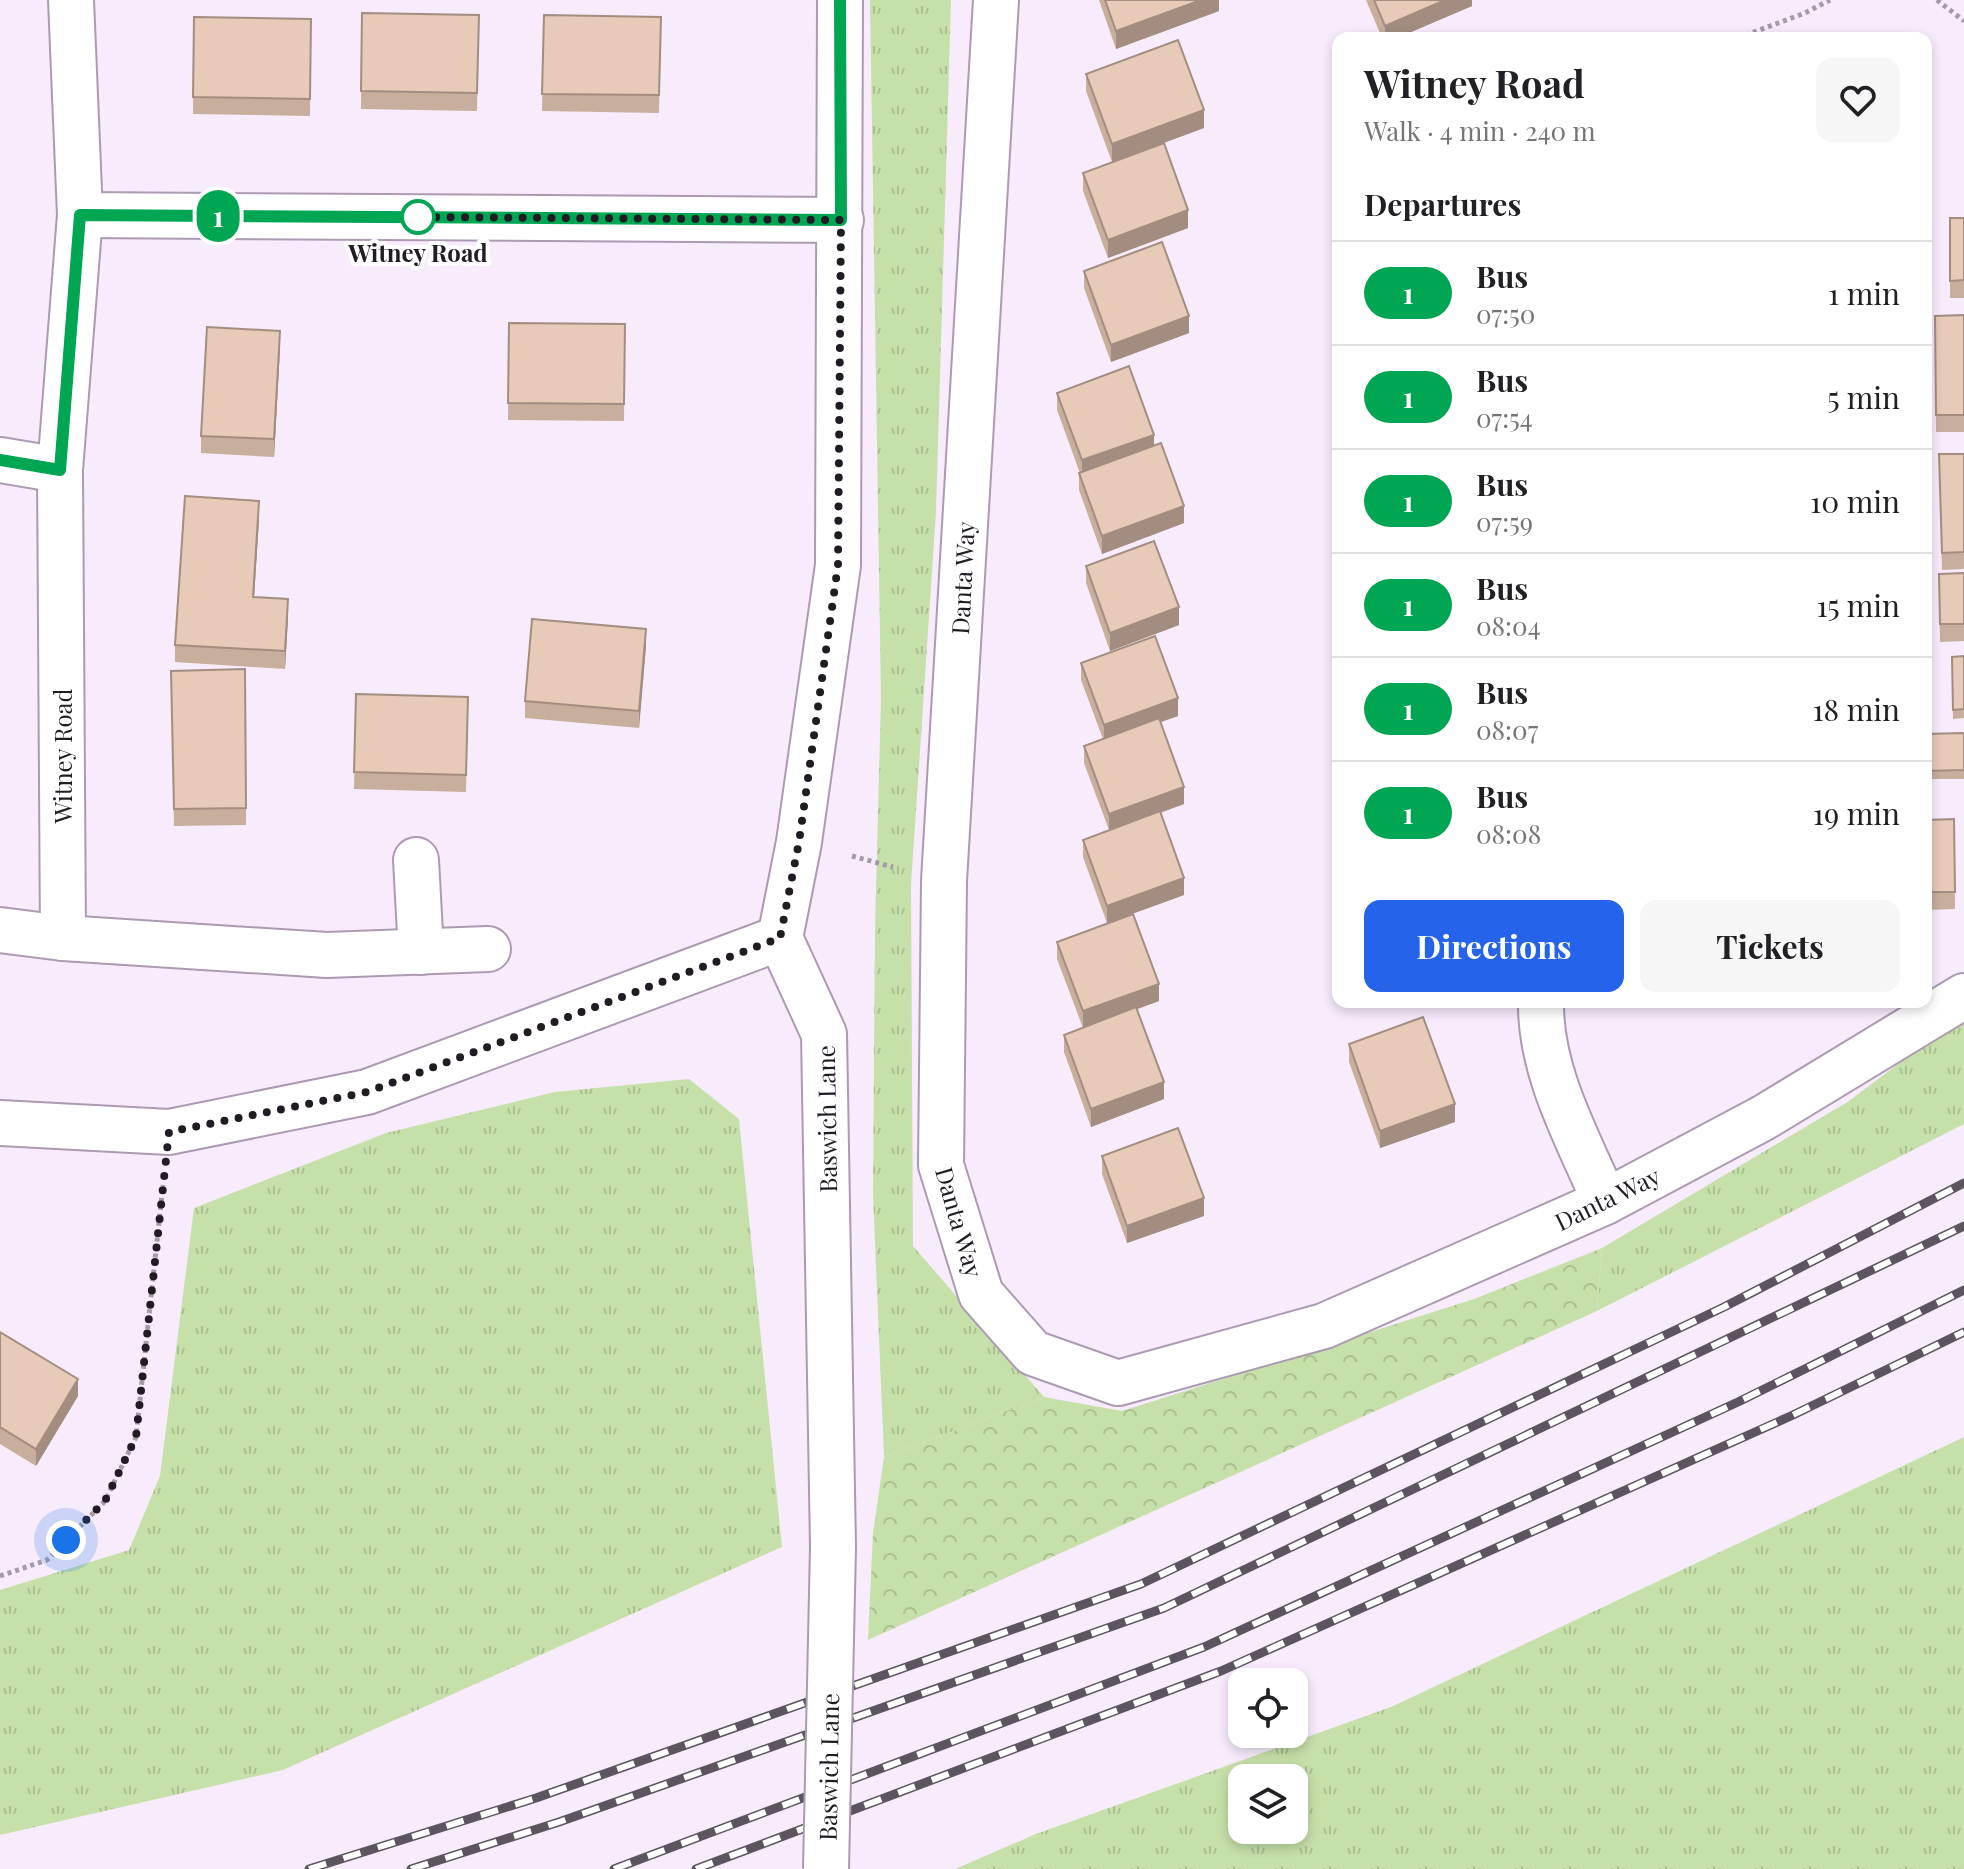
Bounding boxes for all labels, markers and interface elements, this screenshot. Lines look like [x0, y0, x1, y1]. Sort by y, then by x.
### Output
text: Witney Road [1364, 57, 1585, 108]
button: heart [1816, 58, 1900, 142]
text: Walk · 4 min · 240 m [1364, 113, 1596, 148]
text: Departures [1364, 184, 1521, 224]
line badge: 1 [192, 190, 244, 242]
text: 1 [213, 197, 223, 234]
marker: Witney Road [401, 200, 435, 234]
place label: Witney Road [347, 236, 488, 268]
text: Bus [1476, 256, 1528, 296]
text: 1 min [1828, 273, 1900, 313]
text: 1 [1403, 274, 1413, 311]
text: 07:50 [1476, 296, 1535, 331]
text: Bus [1476, 360, 1528, 400]
text: 5 min [1827, 377, 1900, 417]
text: 1 [1403, 378, 1413, 415]
text: 07:54 [1476, 400, 1533, 435]
text: Bus [1476, 464, 1528, 504]
text: 10 min [1810, 481, 1900, 521]
text: 1 [1403, 482, 1413, 519]
text: 07:59 [1476, 504, 1533, 539]
street label: Danta Way [943, 521, 981, 635]
text: Bus [1476, 568, 1528, 608]
text: 15 min [1816, 585, 1900, 625]
text: 1 [1403, 586, 1413, 623]
text: 08:04 [1476, 608, 1540, 643]
text: Bus [1476, 672, 1528, 712]
street label: Witney Road [46, 688, 78, 824]
text: 18 min [1812, 689, 1900, 729]
text: 1 [1403, 690, 1413, 727]
text: 08:07 [1476, 712, 1538, 747]
text: Bus [1476, 776, 1528, 816]
text: 19 min [1813, 793, 1900, 833]
text: 1 [1403, 794, 1413, 831]
text: 08:08 [1476, 816, 1541, 851]
button: Directions [1364, 900, 1624, 992]
button: Tickets [1640, 900, 1900, 992]
street label: Baswich Lane [809, 1045, 843, 1193]
street label: Danta Way [1549, 1159, 1665, 1237]
street label: Danta Way [929, 1163, 991, 1281]
your location [46, 1520, 86, 1560]
map controls [1228, 1668, 1308, 1844]
button: locate [1228, 1668, 1308, 1748]
street label: Baswich Lane [811, 1693, 845, 1841]
button: layers [1228, 1764, 1308, 1844]

